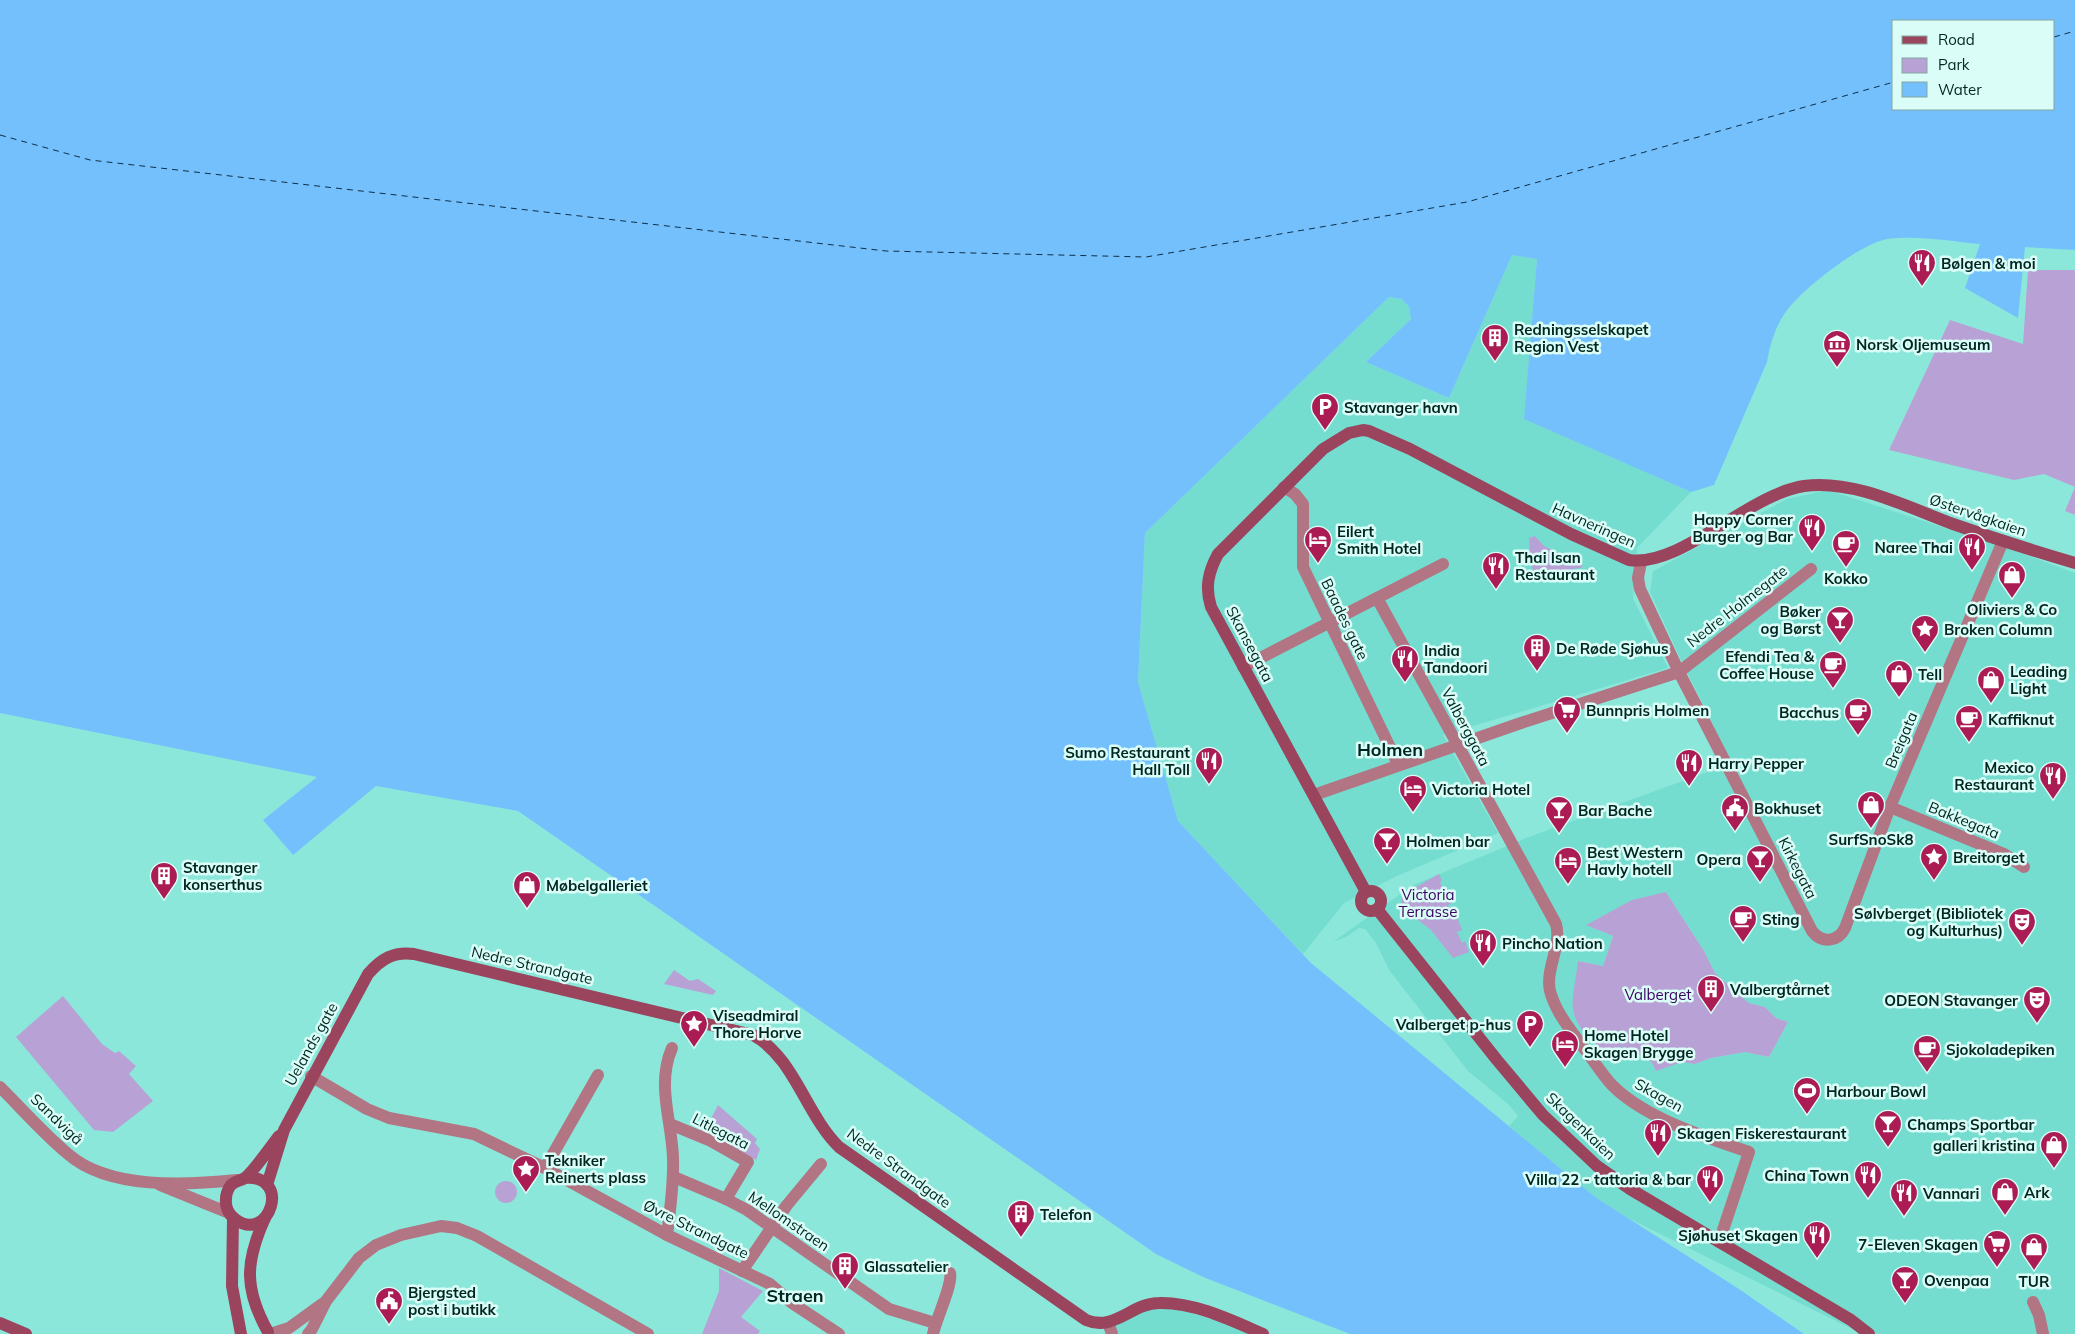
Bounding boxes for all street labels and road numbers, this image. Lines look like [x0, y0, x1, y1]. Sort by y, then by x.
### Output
street label: Østervågkaien [1927, 490, 2029, 540]
street label: Havneringen [1549, 498, 1639, 552]
street label: Nedre Holmegate [1683, 561, 1791, 651]
street label: Baades gate [1317, 575, 1373, 663]
street label: Skansegata [1222, 603, 1278, 685]
street label: Valberggata [1437, 685, 1495, 769]
street label: Breigata [1881, 709, 1921, 771]
street label: Bakkegata [1926, 797, 2002, 843]
street label: Kirkegata [1774, 834, 1822, 902]
street label: Nedre Strandgate [469, 942, 595, 988]
street label: Uelands gate [280, 999, 342, 1089]
street label: Skagen [1632, 1074, 1686, 1116]
street label: Skagenkaien [1542, 1088, 1620, 1164]
street label: Sandvigå [27, 1089, 87, 1149]
street label: Litlegata [689, 1109, 753, 1153]
street label: Nedre Strandgate [843, 1124, 955, 1212]
street label: Mellomstraen [745, 1187, 833, 1255]
street label: Øvre Strandgate [640, 1195, 752, 1263]

